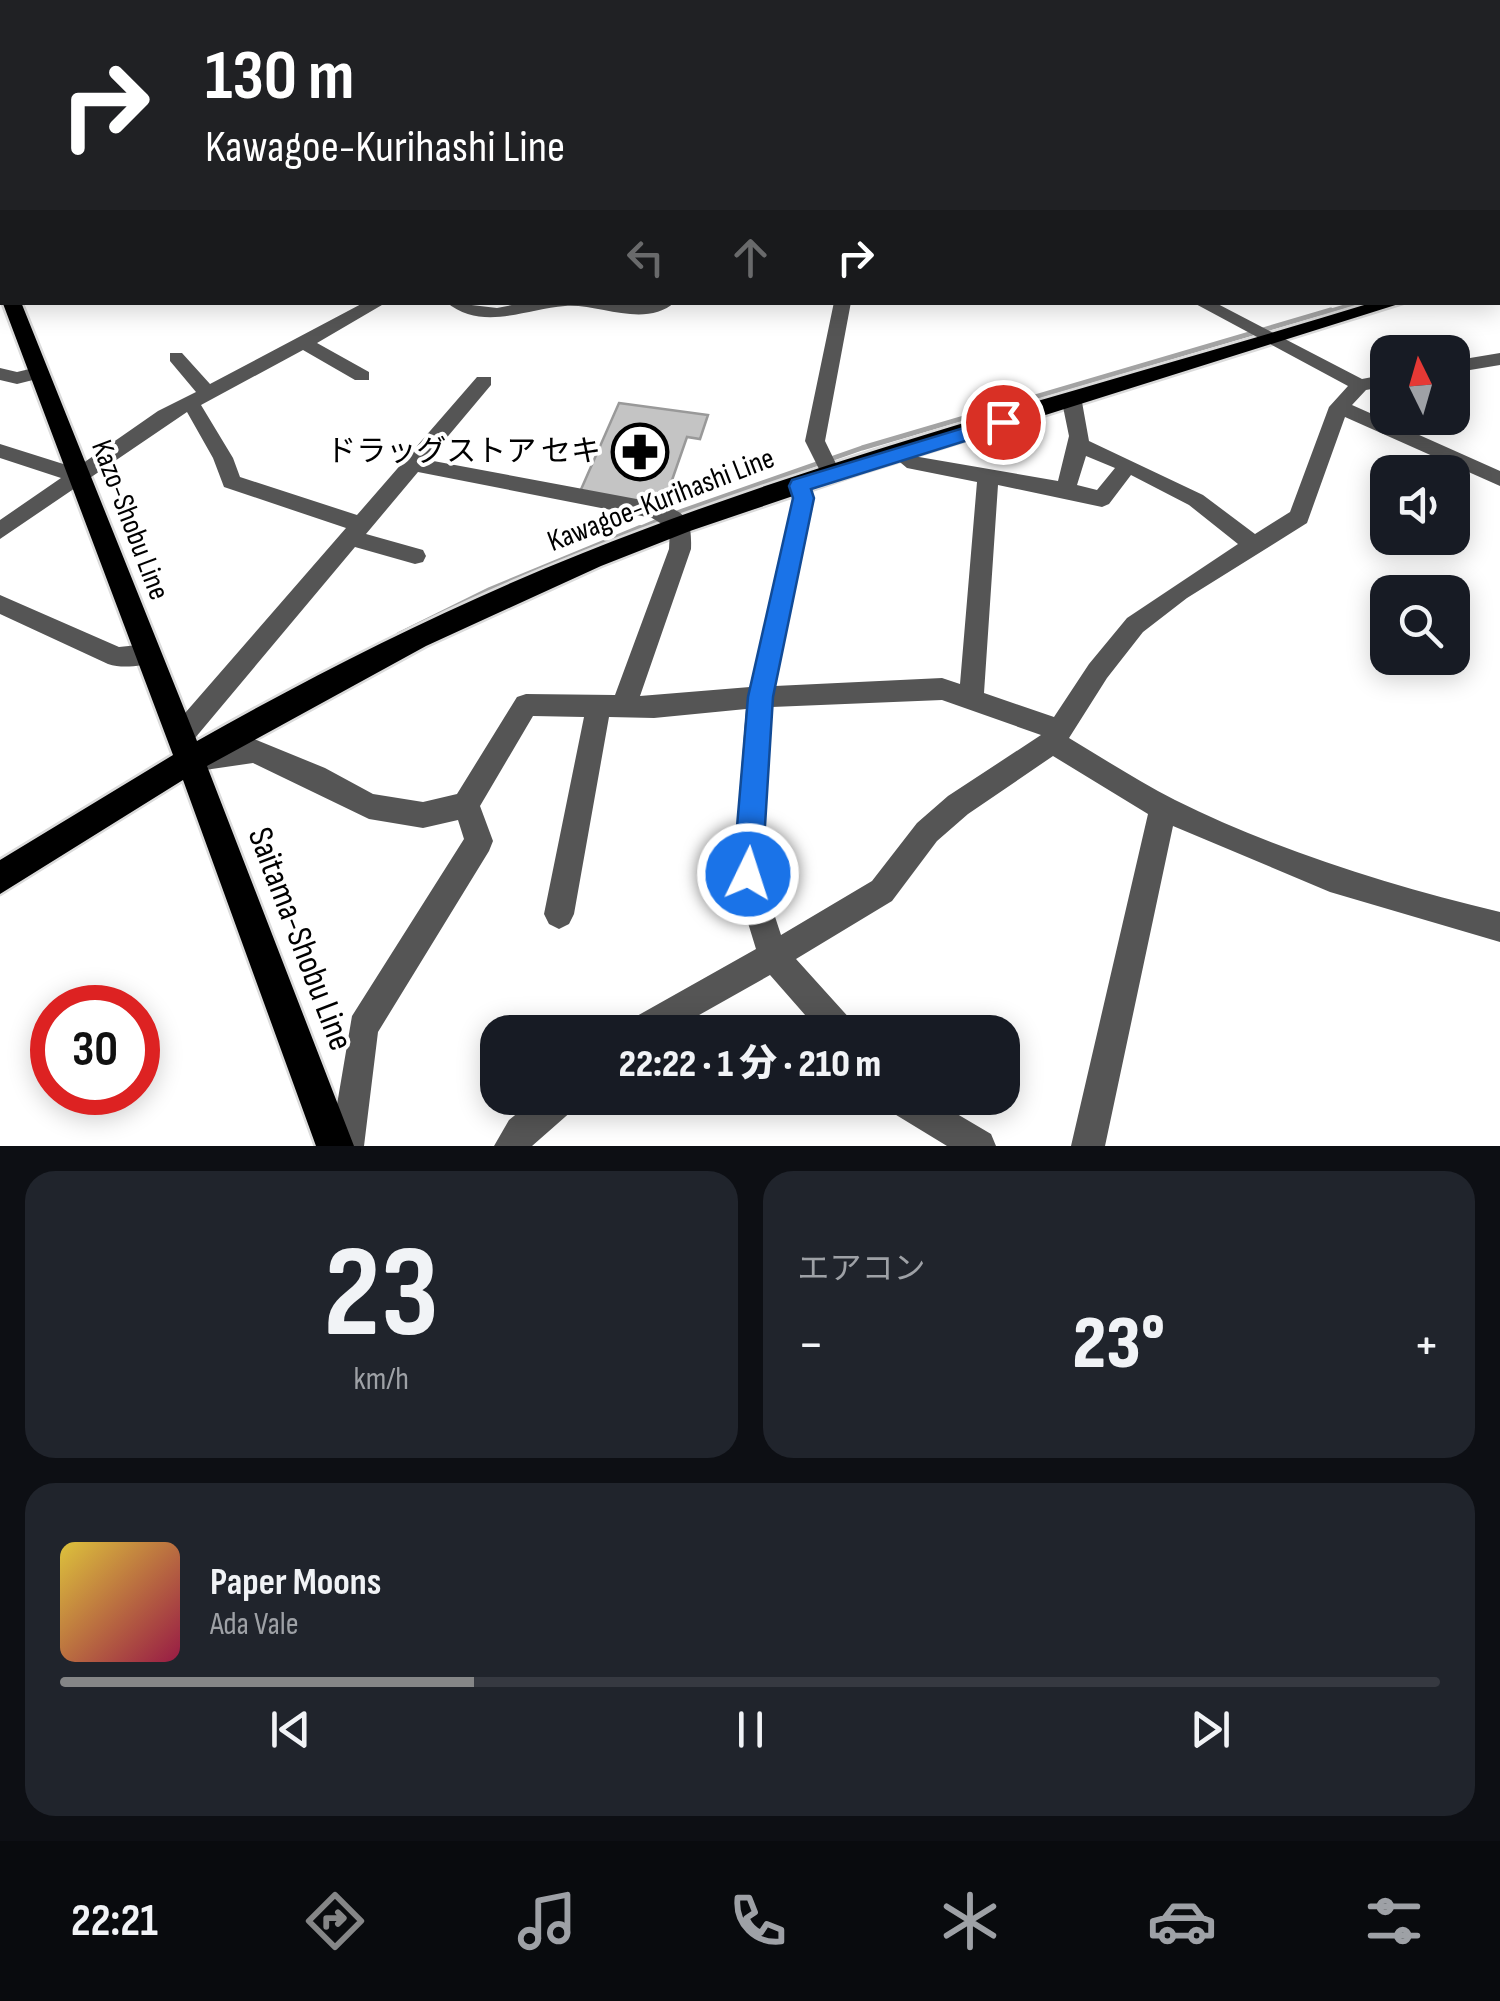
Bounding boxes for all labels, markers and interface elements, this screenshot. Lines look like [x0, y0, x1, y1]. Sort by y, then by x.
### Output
text: 130 m [205, 35, 354, 119]
icon: right [40, 40, 170, 170]
text: Kawagoe-Kurihashi Line [205, 120, 565, 175]
icon: left [618, 230, 673, 285]
icon: ahead [723, 230, 778, 285]
icon: right [828, 230, 883, 285]
north arrow [1370, 335, 1470, 435]
map controls [1370, 335, 1470, 675]
pin [961, 380, 1046, 465]
icon: arrive [976, 395, 1031, 450]
pharmacy icon: ドラッグストア セキ [610, 422, 670, 482]
place label: ドラッグストア セキ [326, 434, 601, 470]
street label: Kazo-Shobu Line [83, 435, 177, 605]
street label: Kawagoe-Kurihashi Line [542, 440, 780, 560]
button: sound [1370, 455, 1470, 555]
button: search [1370, 575, 1470, 675]
street label: Saitama-Shobu Line [238, 822, 362, 1056]
position arrow [696, 822, 800, 926]
speed limit sign: 30 [30, 985, 160, 1115]
text: 22:22 · 1 分 · 210 m [619, 1042, 881, 1087]
text: 23 [324, 1217, 439, 1373]
text: エアコン [798, 1250, 926, 1289]
text: 23° [1073, 1299, 1165, 1390]
text: − [798, 1312, 824, 1379]
text: + [1413, 1312, 1440, 1379]
text: km/h [354, 1360, 409, 1399]
text: Paper Moons [210, 1560, 381, 1605]
text: Ada Vale [210, 1605, 299, 1644]
icon: previous [263, 1702, 318, 1757]
icon: pause [723, 1702, 778, 1757]
icon: next [1183, 1702, 1238, 1757]
icon: directions [300, 1886, 370, 1956]
icon: music [512, 1886, 582, 1956]
icon: phone [723, 1886, 793, 1956]
icon: climate [935, 1886, 1005, 1956]
icon: car [1147, 1886, 1217, 1956]
icon: filters [1359, 1886, 1429, 1956]
text: 22:21 [71, 1894, 158, 1949]

